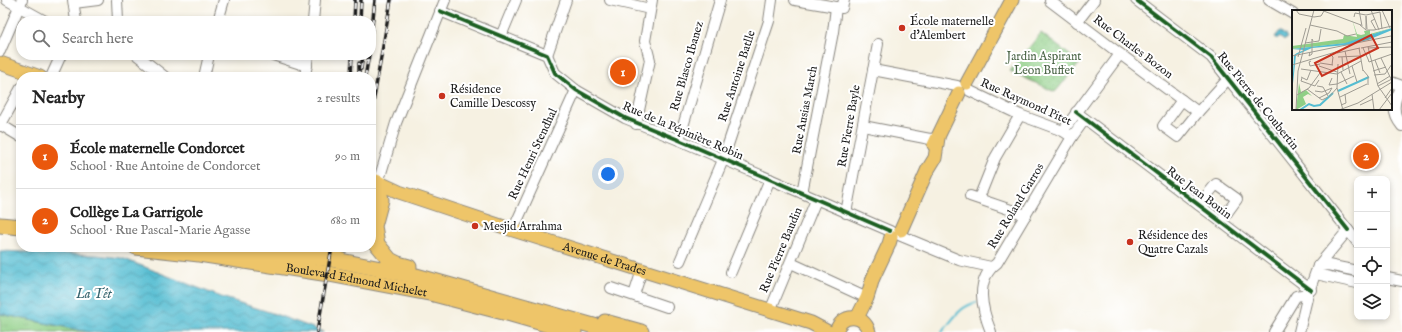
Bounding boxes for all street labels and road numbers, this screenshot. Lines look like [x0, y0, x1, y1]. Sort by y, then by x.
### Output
street label: Rue Charles Bozon [1090, 12, 1176, 82]
street label: Rue Blasco Ibanez [667, 19, 707, 113]
street label: Rue Antoine Batlle [715, 28, 759, 124]
street label: Rue Pierre de Coubertin [1214, 49, 1303, 154]
street label: Rue Ausias March [789, 64, 821, 155]
street label: Rue Raymond Pitet [978, 75, 1074, 129]
street label: Rue Pierre Bayle [834, 83, 864, 168]
street label: Rue de la Pépinière Robin [620, 99, 746, 164]
street label: Rue Henri Stendhal [505, 105, 561, 202]
street label: Rue Roland Garros [985, 161, 1047, 251]
street label: Rue Jean Bouin [1163, 164, 1235, 224]
street label: Rue Pierre Baudin [756, 204, 806, 295]
street label: Avenue de Prades [560, 238, 648, 279]
street label: Boulevard Edmond Michelet [285, 260, 428, 300]

